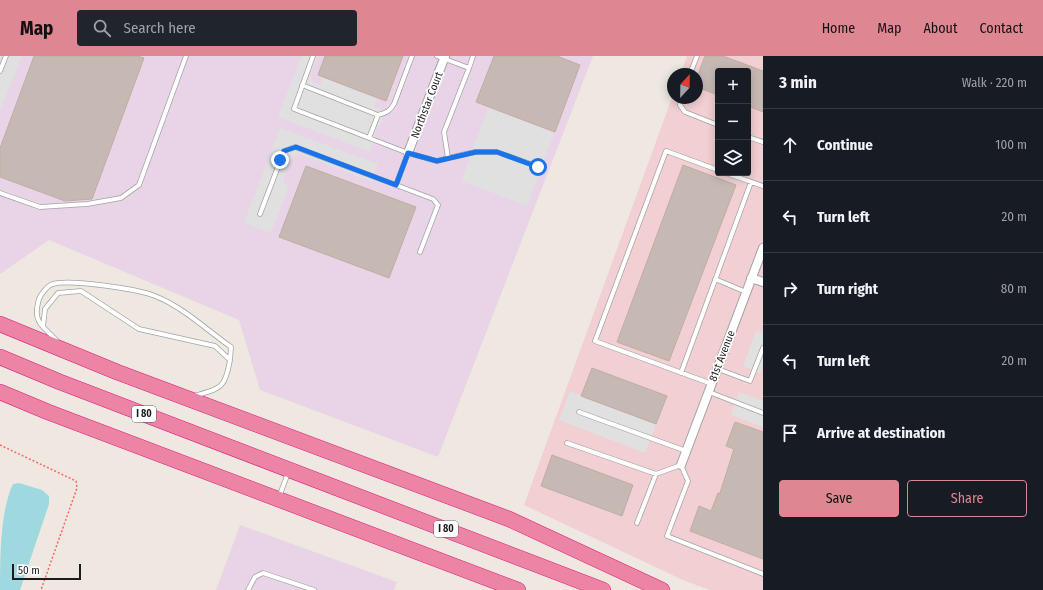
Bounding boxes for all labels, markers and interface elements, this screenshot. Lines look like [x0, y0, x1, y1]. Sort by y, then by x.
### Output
search box [77, 10, 357, 46]
text: Map [20, 17, 53, 40]
icon: search [91, 17, 113, 39]
text: Search here [123, 19, 196, 37]
text: Home [822, 20, 855, 37]
text: Map [877, 20, 901, 37]
text: About [923, 20, 958, 37]
text: Contact [980, 20, 1023, 37]
north arrow [667, 68, 703, 104]
map controls [715, 68, 751, 176]
button: + [715, 68, 751, 104]
street label: Northstar Court [408, 70, 446, 140]
text: 3 min [779, 72, 817, 93]
text: Walk · 220 m [962, 75, 1027, 90]
button: − [715, 104, 751, 140]
icon: ahead [779, 134, 801, 156]
text: Continue [817, 136, 873, 154]
text: 100 m [995, 137, 1027, 152]
button: layers [715, 140, 751, 176]
route end [271, 151, 289, 169]
route start [529, 158, 547, 176]
icon: left [779, 206, 801, 228]
text: Turn left [817, 208, 870, 226]
text: 20 m [1001, 209, 1027, 224]
icon: right [779, 278, 801, 300]
text: Turn right [817, 280, 878, 298]
text: 80 m [1001, 281, 1027, 296]
street label: 81st Avenue [706, 329, 738, 383]
icon: left [779, 350, 801, 372]
text: Turn left [817, 352, 870, 370]
text: 20 m [1001, 353, 1027, 368]
road number: I 80 [132, 406, 156, 422]
icon: arrive [779, 422, 801, 444]
text: Arrive at destination [817, 424, 945, 442]
button: Save [779, 480, 899, 517]
button: Share [907, 480, 1027, 517]
road number: I 80 [434, 521, 458, 537]
scale bar [12, 562, 81, 581]
text: 50 m [18, 564, 40, 577]

